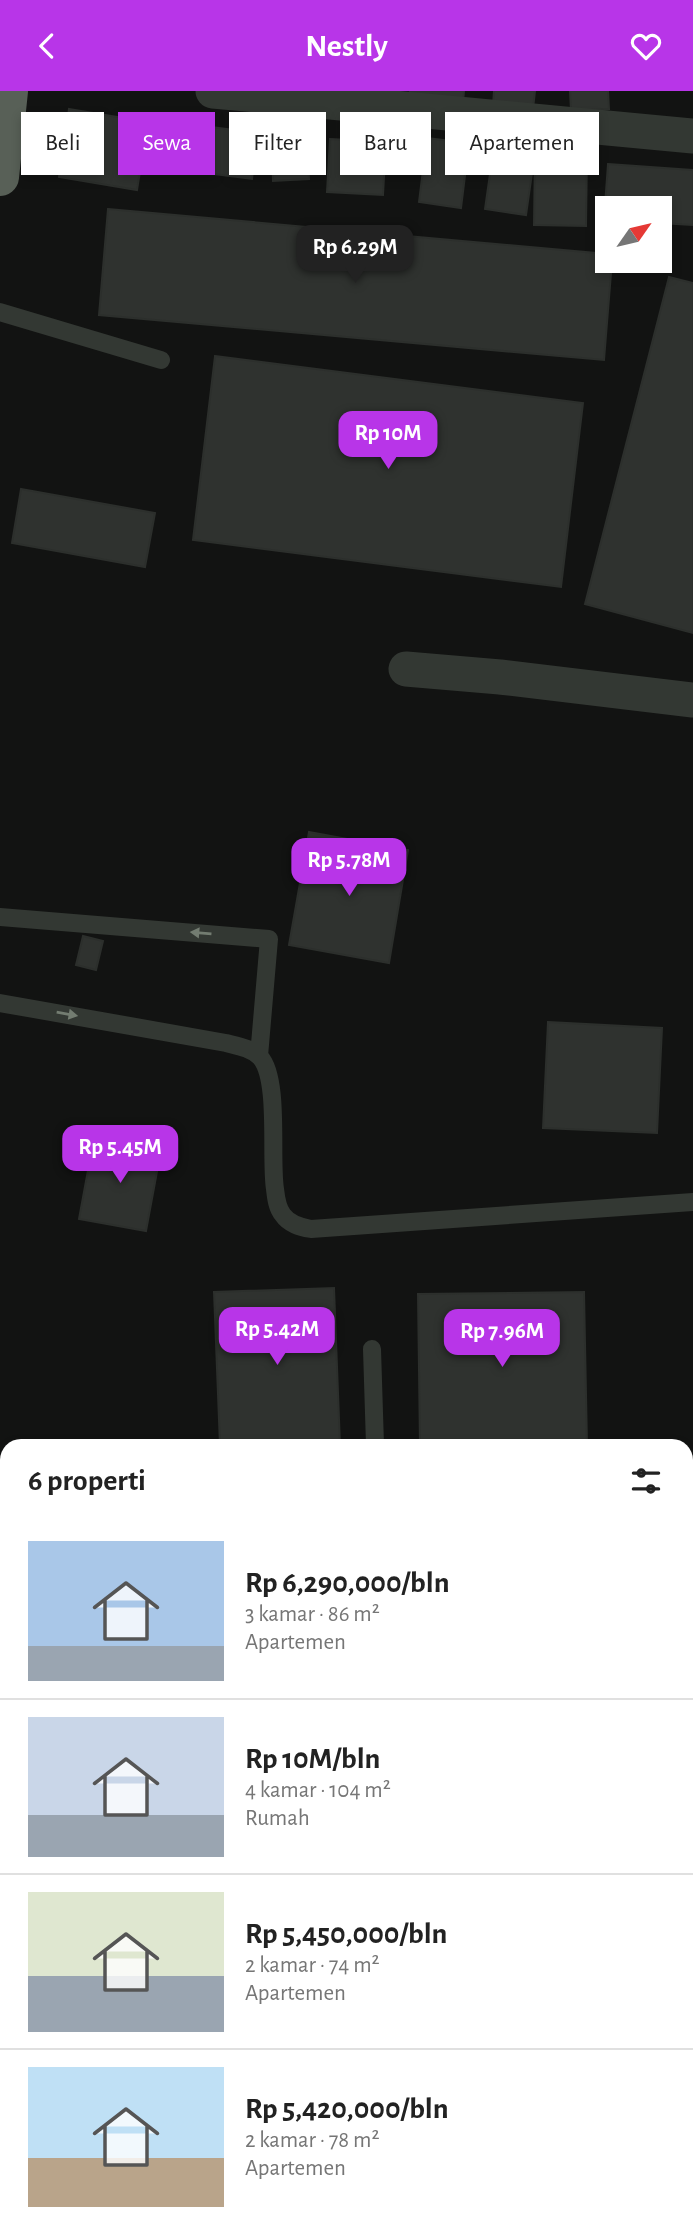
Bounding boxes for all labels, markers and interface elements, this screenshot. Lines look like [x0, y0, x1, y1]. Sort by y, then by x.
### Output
icon: back [28, 27, 66, 65]
icon: heart [627, 27, 665, 65]
text: Nestly [305, 30, 388, 62]
chip: Beli [21, 112, 104, 175]
chip: Sewa [118, 112, 215, 175]
chip: Filter [229, 112, 326, 175]
chip: Baru [340, 112, 431, 175]
chip: Apartemen [445, 112, 599, 175]
north arrow [595, 196, 672, 273]
map controls [595, 196, 672, 273]
pin: Rp 6.29M [283, 225, 427, 285]
text: Rp 6.29M [312, 236, 398, 259]
pin: Rp 10M [331, 411, 445, 471]
text: Rp 10M [354, 422, 422, 445]
pin: Rp 5.78M [277, 839, 421, 898]
text: Rp 5.78M [307, 849, 391, 872]
one-way arrow [190, 927, 212, 938]
one-way arrow [56, 1009, 78, 1020]
pin: Rp 5.45M [48, 1125, 192, 1185]
text: Rp 5.45M [78, 1136, 162, 1159]
pin: Rp 5.42M [205, 1307, 349, 1367]
pin: Rp 7.96M [430, 1309, 574, 1369]
text: Rp 5.42M [235, 1318, 319, 1341]
text: Rp 7.96M [460, 1320, 544, 1343]
icon: filters [627, 1462, 665, 1500]
text: 6 properti [28, 1466, 146, 1496]
text: Rp 6,290,000/bln [245, 1568, 450, 1598]
icon: home [84, 1569, 168, 1653]
text: 3 kamar · 86 m² [245, 1603, 380, 1626]
text: Apartemen [245, 1631, 346, 1654]
text: Rp 10M/bln [245, 1744, 380, 1774]
icon: home [84, 1745, 168, 1829]
text: 4 kamar · 104 m² [245, 1779, 391, 1802]
text: Rumah [245, 1807, 310, 1830]
text: Rp 5,450,000/bln [245, 1919, 447, 1949]
icon: home [84, 1920, 168, 2004]
text: 2 kamar · 74 m² [245, 1954, 380, 1977]
text: Apartemen [245, 1982, 346, 2005]
text: Rp 5,420,000/bln [245, 2094, 449, 2124]
icon: home [84, 2095, 168, 2179]
text: 2 kamar · 78 m² [245, 2129, 379, 2152]
text: Apartemen [245, 2157, 346, 2180]

